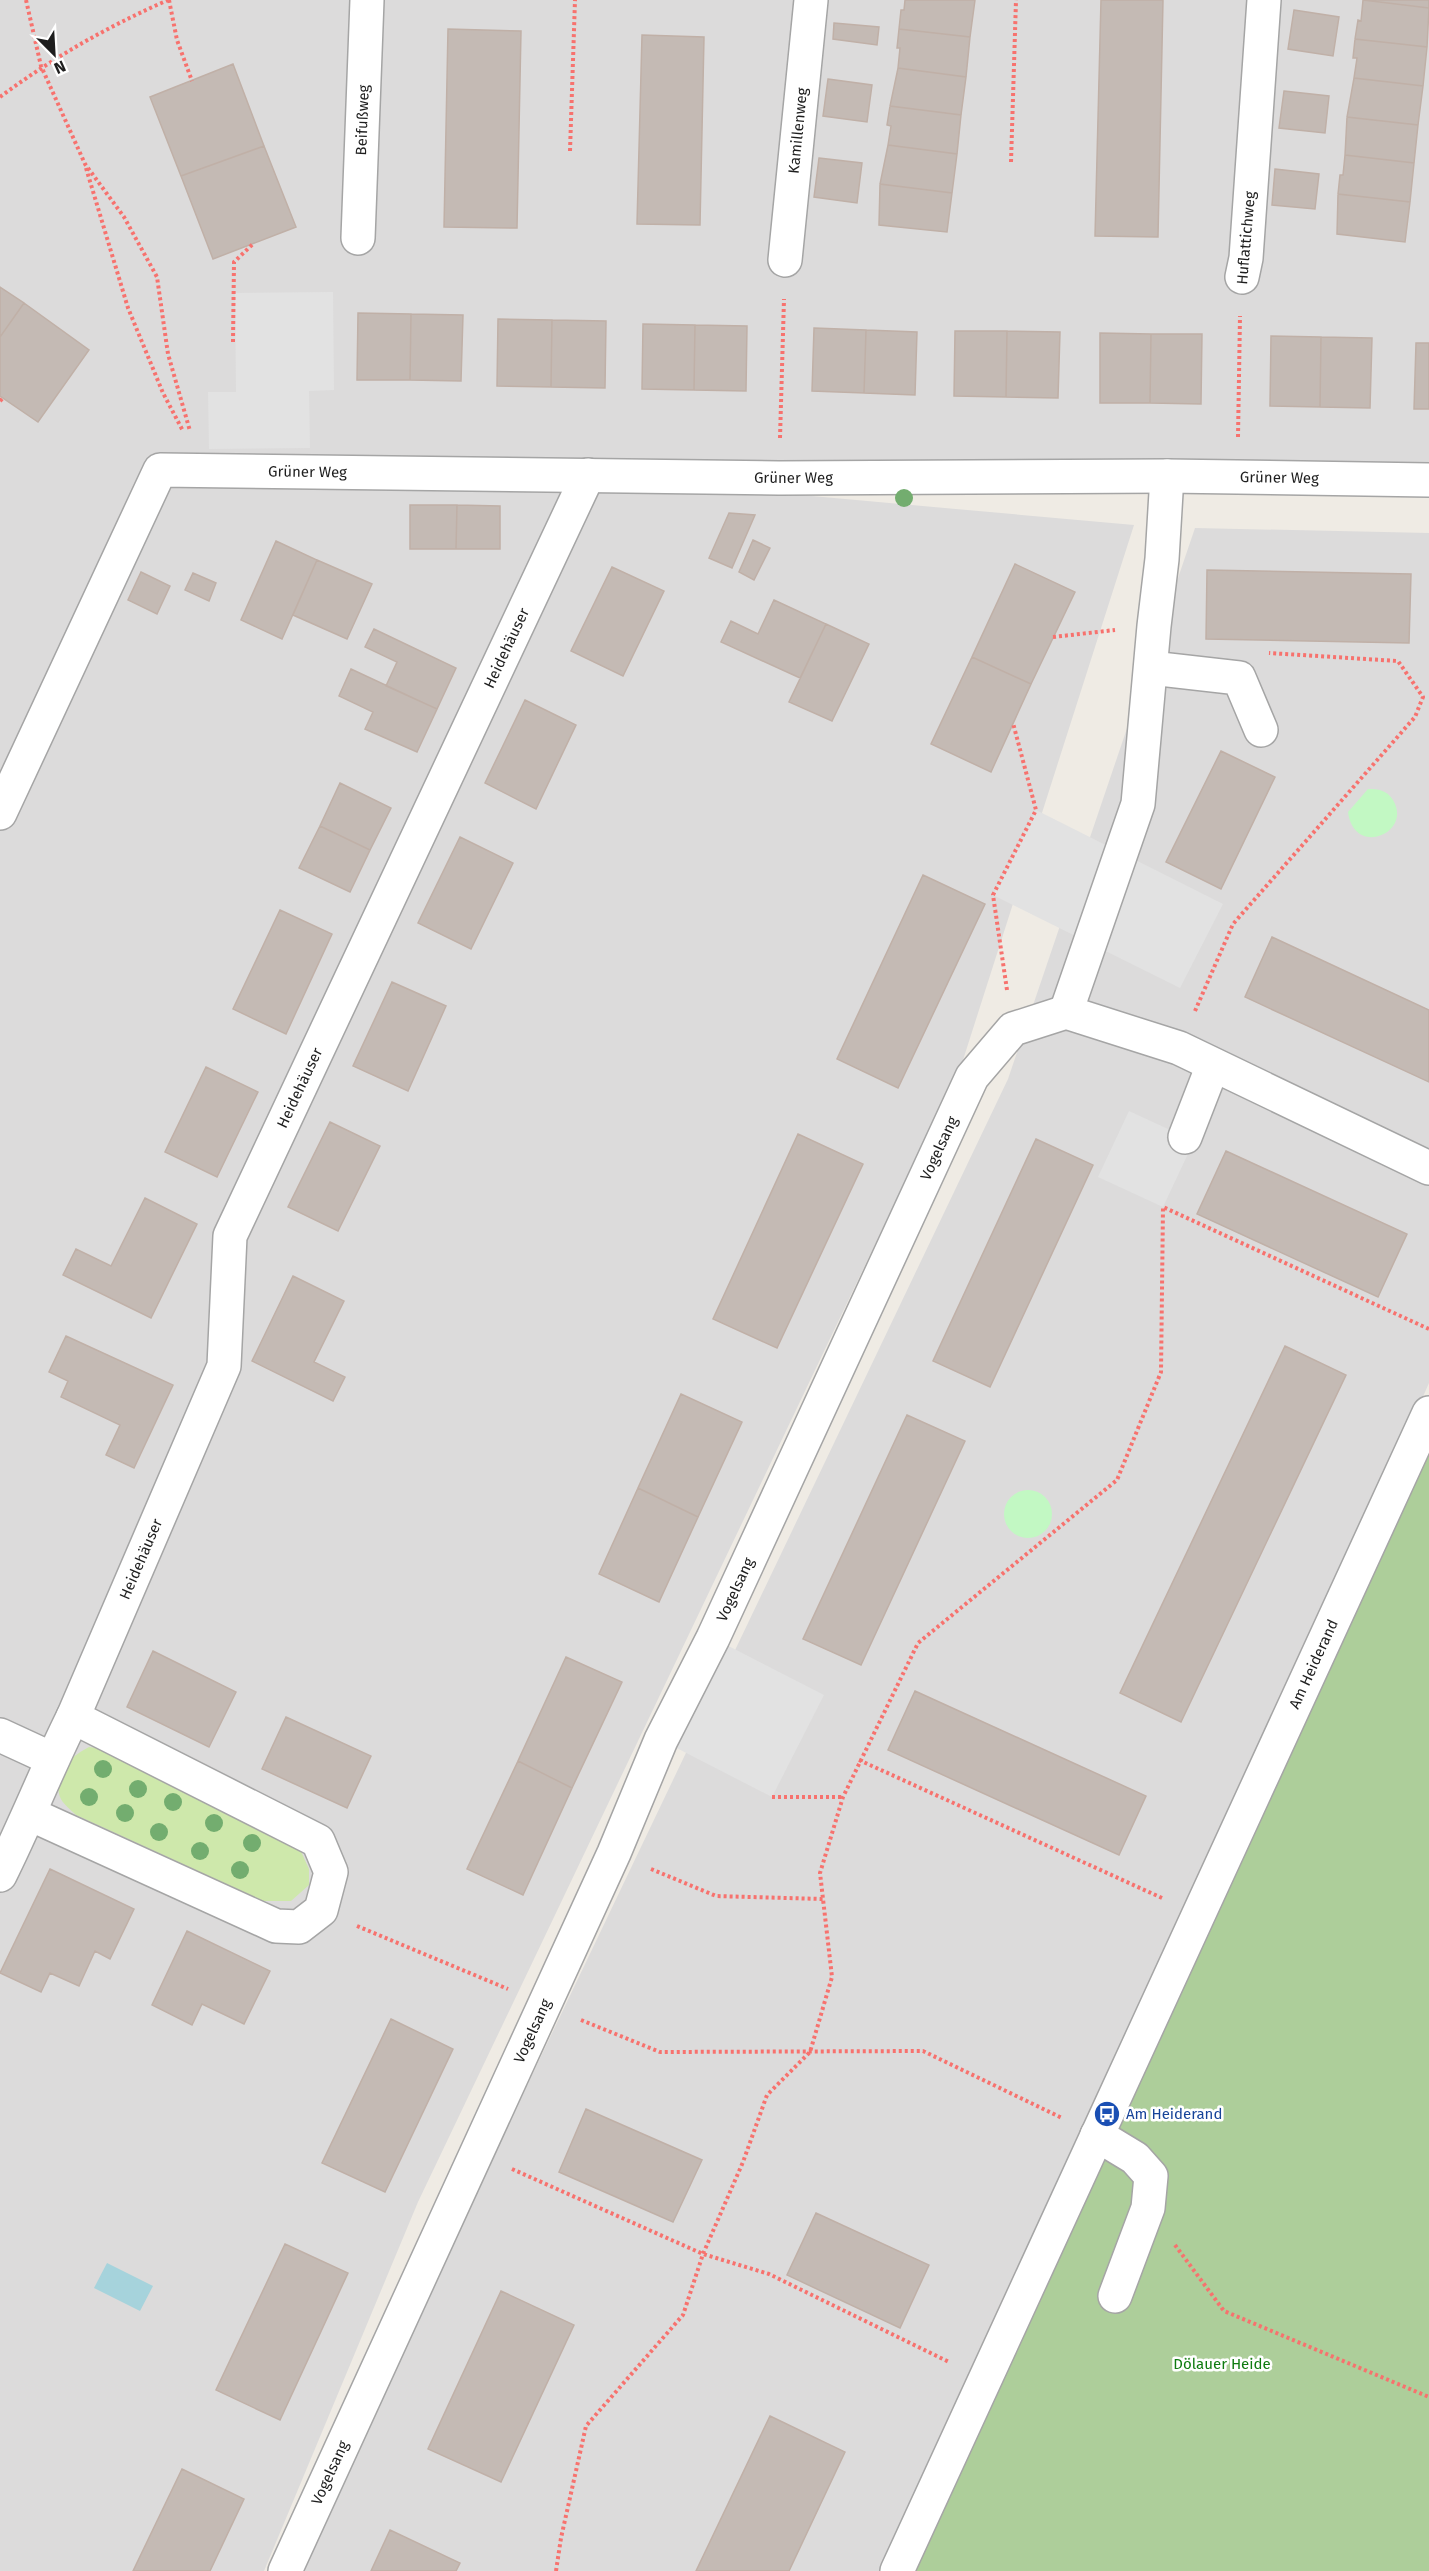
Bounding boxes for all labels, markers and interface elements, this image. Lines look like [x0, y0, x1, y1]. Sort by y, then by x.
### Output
north arrow [24, 24, 84, 84]
text: N [51, 56, 69, 78]
street label: Beifußweg [352, 84, 373, 156]
street label: Kamillenweg [785, 87, 811, 175]
street label: Huflattichweg [1233, 190, 1259, 285]
street label: Grüner Weg [268, 462, 347, 481]
street label: Grüner Weg [1240, 468, 1319, 487]
street label: Grüner Weg [754, 469, 833, 487]
street label: Heidehäuser [480, 605, 533, 691]
street label: Heidehäuser [273, 1045, 326, 1131]
street label: Vogelsang [917, 1113, 962, 1183]
street label: Heidehäuser [116, 1516, 166, 1602]
street label: Vogelsang [713, 1555, 758, 1624]
street label: Am Heiderand [1285, 1617, 1342, 1712]
street label: Vogelsang [510, 1996, 555, 2066]
bus stop icon: Am Heiderand [1092, 2099, 1122, 2129]
place label: Am Heiderand [1126, 2105, 1222, 2123]
park label: Dölauer Heide [1173, 2355, 1271, 2373]
street label: Vogelsang [308, 2438, 353, 2508]

